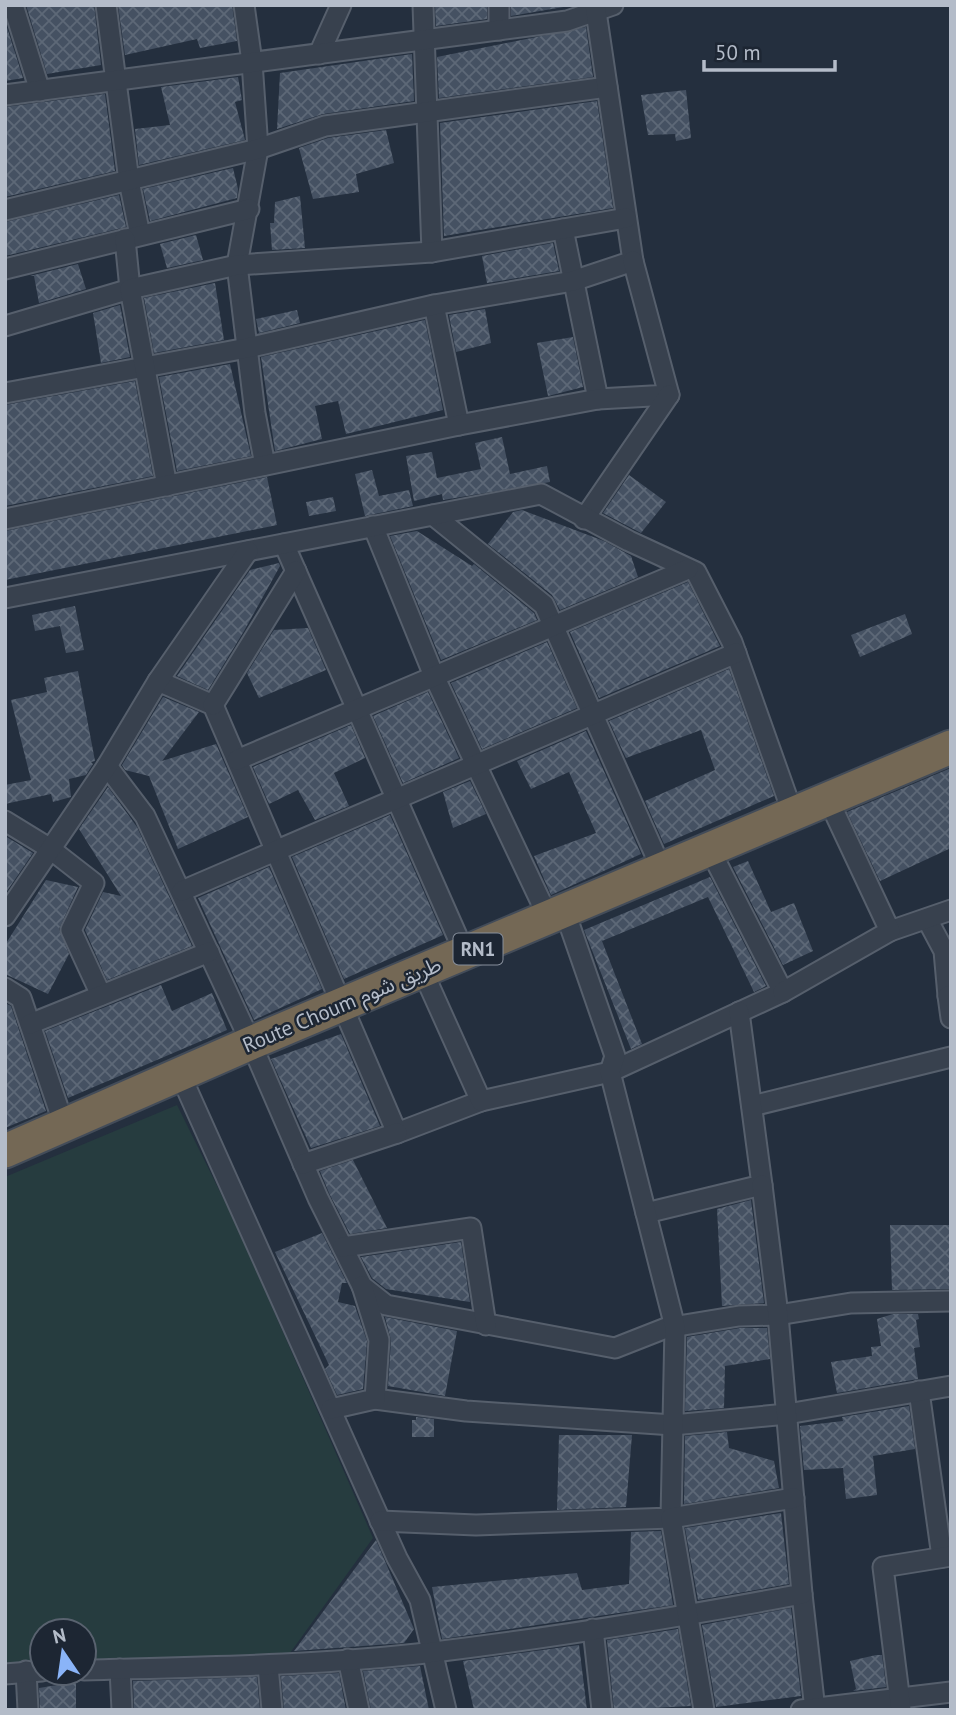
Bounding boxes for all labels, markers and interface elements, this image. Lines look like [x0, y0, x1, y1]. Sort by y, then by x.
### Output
scale bar [704, 28, 835, 72]
text: 50 m [715, 39, 761, 66]
road number: RN1 [454, 934, 503, 965]
street label: Route Choum طريق شوم [238, 950, 446, 1061]
north arrow [28, 1617, 98, 1687]
text: N [50, 1622, 68, 1649]

